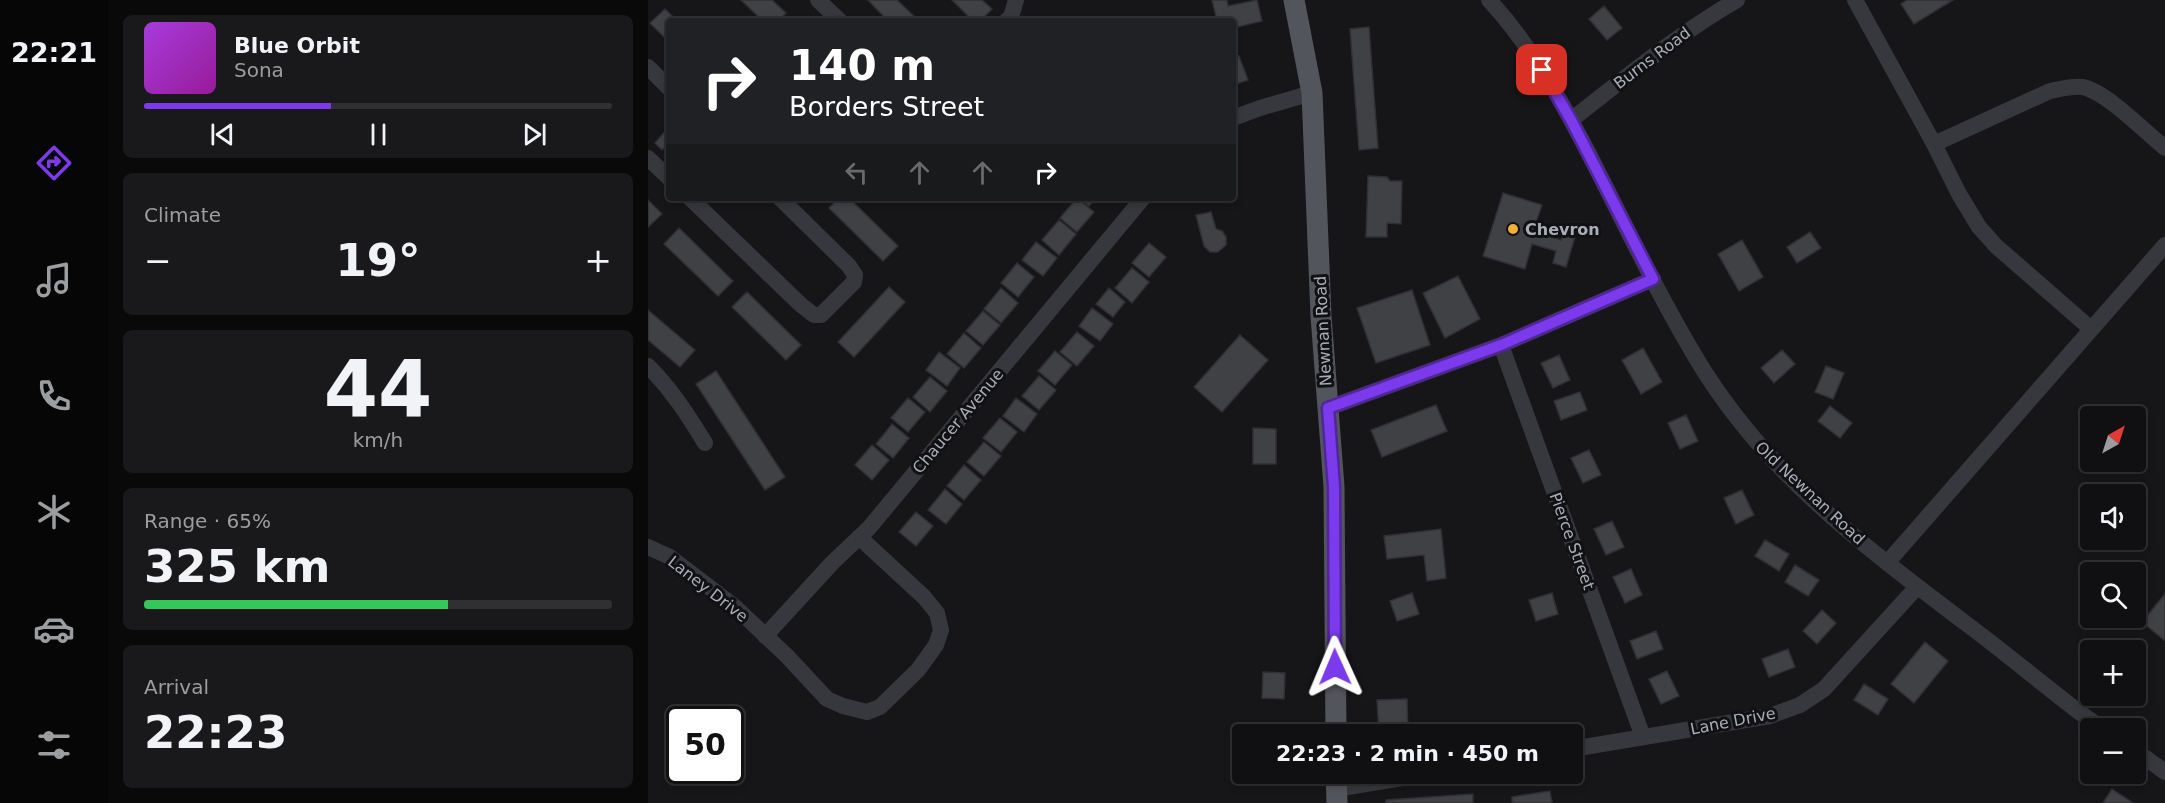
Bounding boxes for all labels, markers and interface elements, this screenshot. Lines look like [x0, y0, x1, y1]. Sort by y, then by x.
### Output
street label: Burns Road [1610, 23, 1694, 93]
text: Blue Orbit [234, 33, 360, 58]
text: 22:21 [11, 37, 97, 68]
text: 140 m [789, 41, 935, 90]
icon: right [690, 42, 768, 120]
pin [1516, 44, 1567, 95]
icon: arrive [1525, 53, 1558, 86]
text: Sona [234, 58, 284, 82]
text: Borders Street [789, 91, 984, 122]
icon: previous [206, 118, 239, 151]
icon: pause [362, 118, 395, 151]
icon: next [518, 118, 551, 151]
icon: directions [33, 142, 75, 184]
icon: left [840, 156, 873, 189]
icon: ahead [903, 156, 936, 189]
icon: ahead [966, 156, 999, 189]
icon: right [1029, 156, 1062, 189]
text: Climate [144, 203, 221, 227]
place label: Chevron [1525, 220, 1600, 239]
marker: Chevron [1506, 222, 1520, 236]
text: 19° [335, 234, 421, 287]
text: − [144, 241, 172, 280]
text: + [584, 241, 612, 280]
icon: music [33, 259, 75, 301]
street label: Newnan Road [1311, 275, 1335, 387]
text: 44 [324, 344, 432, 434]
street label: Chaucer Avenue [909, 365, 1007, 477]
icon: phone [33, 375, 75, 417]
north arrow [2080, 406, 2146, 472]
map controls [2080, 406, 2146, 784]
text: km/h [353, 428, 403, 452]
street label: Old Newnan Road [1751, 437, 1869, 549]
button: sound [2080, 484, 2146, 550]
street label: Pierce Street [1546, 490, 1598, 592]
icon: climate [33, 491, 75, 533]
text: Range · 65% [144, 509, 271, 533]
text: 325 km [144, 540, 330, 593]
street label: Laney Drive [664, 552, 752, 626]
button: search [2080, 562, 2146, 628]
icon: car [33, 608, 75, 650]
position arrow [1303, 635, 1367, 699]
button: + [2080, 640, 2146, 706]
text: Arrival [144, 675, 209, 699]
street label: Lane Drive [1689, 703, 1777, 739]
text: 22:23 [144, 706, 287, 759]
speed limit sign: 50 [666, 706, 744, 784]
button: − [2080, 718, 2146, 784]
icon: filters [33, 724, 75, 766]
text: 22:23 · 2 min · 450 m [1276, 741, 1539, 766]

